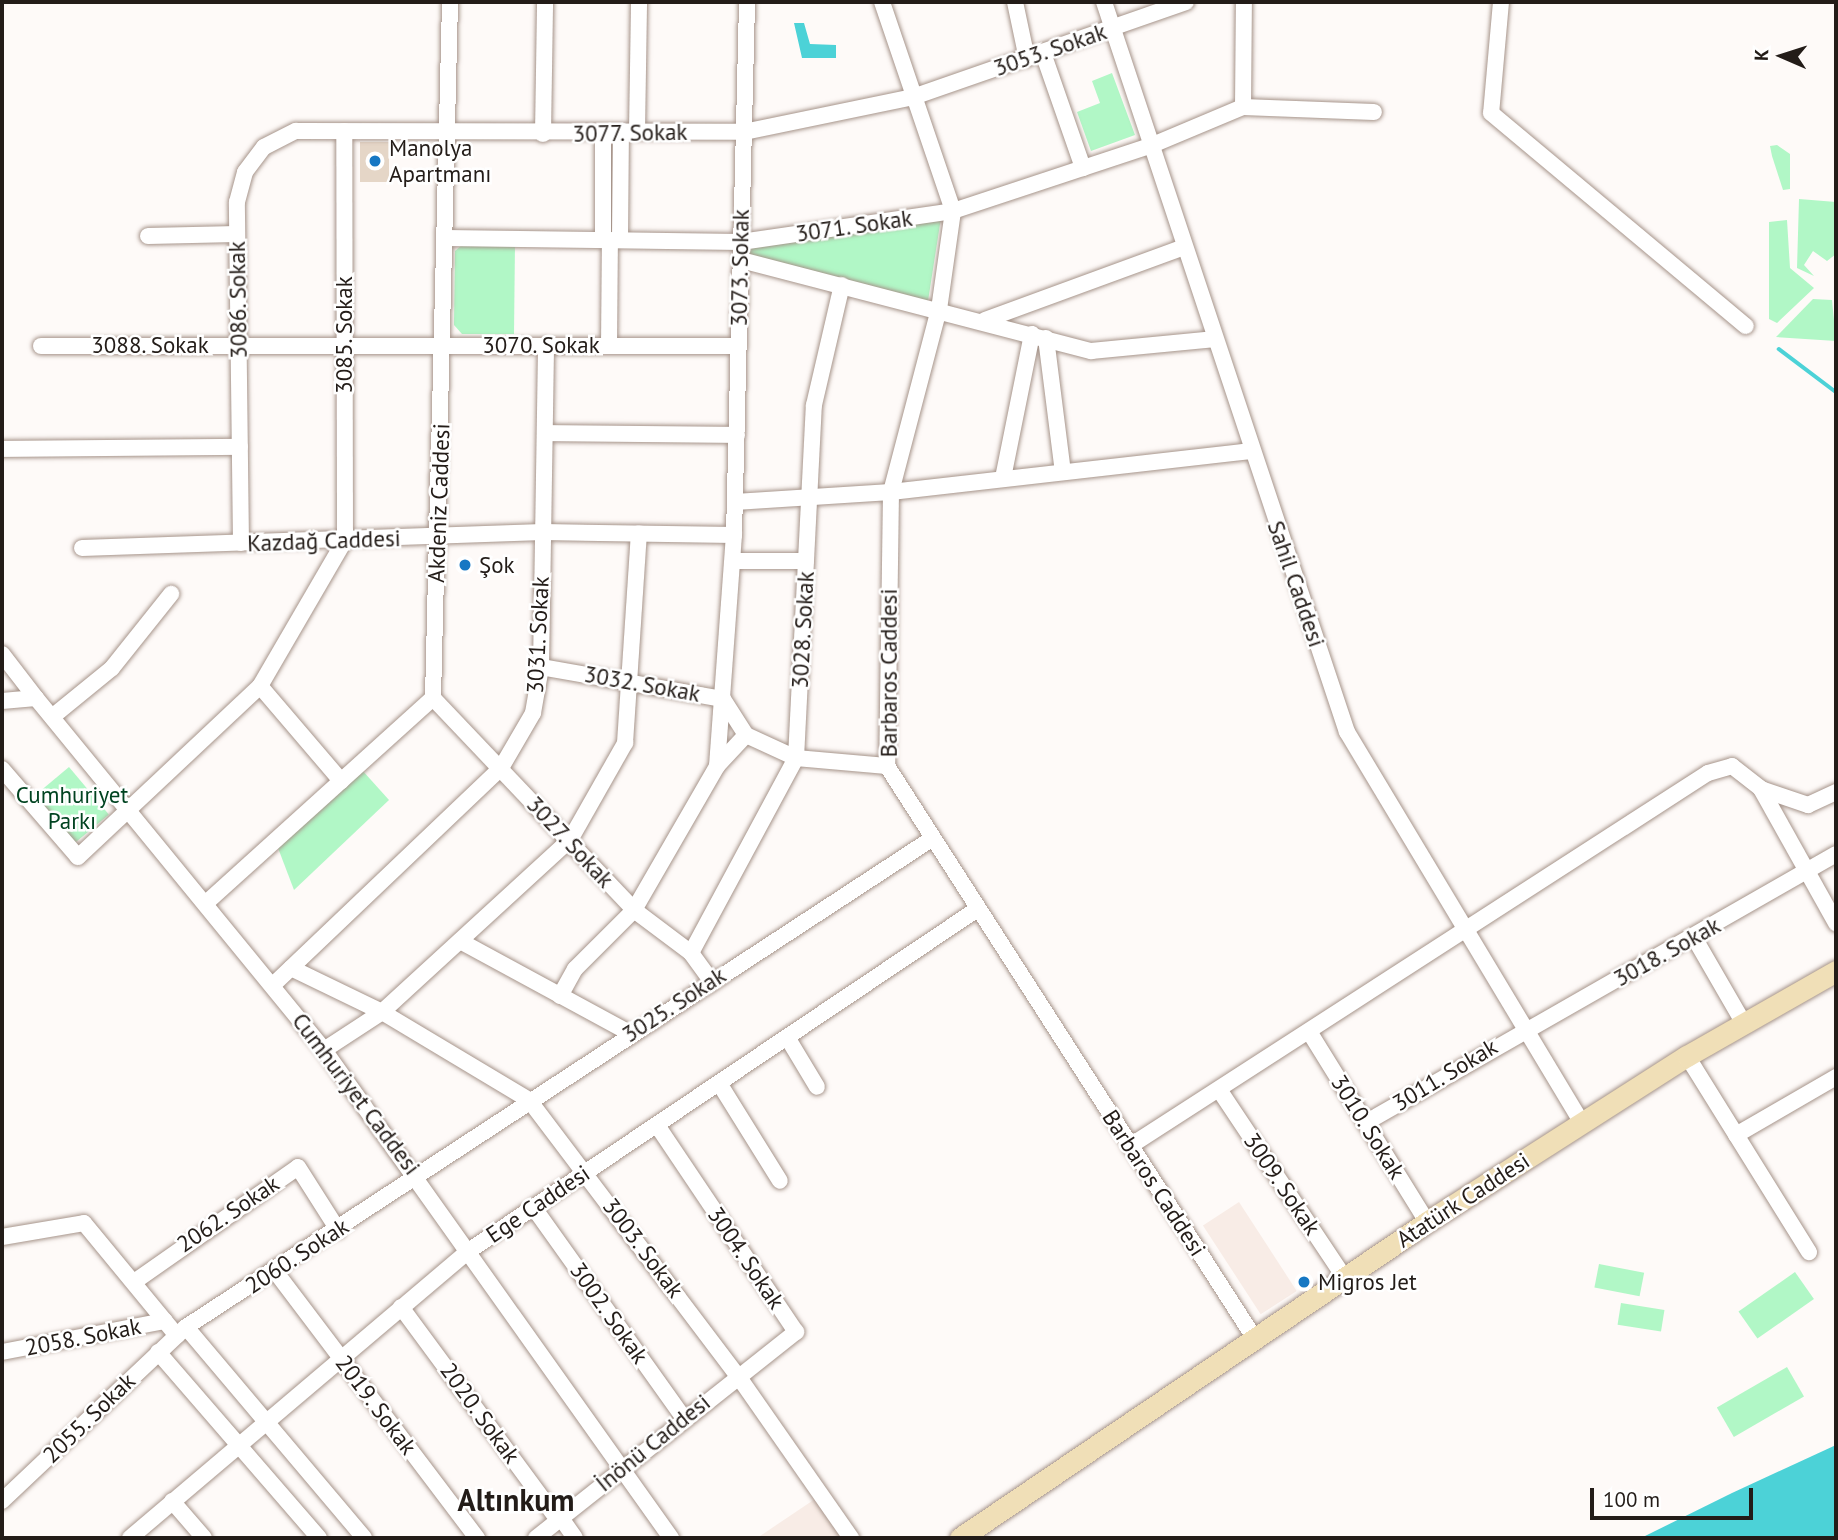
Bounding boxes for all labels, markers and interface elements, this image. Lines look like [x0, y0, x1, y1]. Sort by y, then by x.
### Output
street label: 3053. Sokak [989, 18, 1111, 82]
north arrow [1747, 21, 1817, 91]
text: K [1749, 48, 1773, 61]
street label: 3077. Sokak [571, 118, 689, 148]
place label: Manolya Apartmanı [389, 134, 491, 188]
marker: Manolya Apartmanı [367, 153, 383, 169]
street label: 3071. Sokak [793, 204, 915, 248]
street label: 3073. Sokak [725, 208, 755, 328]
street label: 3086. Sokak [223, 240, 253, 360]
street label: 3085. Sokak [330, 275, 358, 395]
street label: 3088. Sokak [90, 331, 210, 359]
street label: 3070. Sokak [481, 331, 601, 359]
street label: Akdeniz Caddesi [422, 423, 456, 583]
street label: Sahil Caddesi [1262, 517, 1330, 651]
street label: Kazdağ Caddesi [247, 525, 401, 557]
place label: Şok [479, 551, 515, 579]
marker: Şok [457, 557, 473, 573]
street label: 3028. Sokak [786, 570, 820, 690]
street label: 3031. Sokak [521, 575, 555, 695]
street label: Barbaros Caddesi [875, 589, 903, 757]
street label: 3032. Sokak [581, 660, 703, 708]
park label: Cumhuriyet Parkı [16, 781, 128, 835]
street label: 3027. Sokak [520, 790, 620, 894]
street label: 3018. Sokak [1608, 911, 1726, 993]
street label: 3025. Sokak [617, 961, 731, 1049]
street label: Cumhuriyet Caddesi [286, 1008, 426, 1180]
street label: 3011. Sokak [1387, 1032, 1503, 1118]
street label: 3010. Sokak [1325, 1069, 1411, 1185]
street label: Barbaros Caddesi [1096, 1105, 1212, 1261]
street label: 3009. Sokak [1237, 1127, 1327, 1241]
street label: Atatürk Caddesi [1391, 1147, 1535, 1253]
street label: Ege Caddesi [481, 1159, 595, 1249]
street label: 2062. Sokak [171, 1169, 285, 1259]
street label: 3003. Sokak [596, 1192, 690, 1304]
street label: 3004. Sokak [701, 1201, 791, 1315]
street label: 2060. Sokak [240, 1212, 354, 1300]
street label: 3002. Sokak [564, 1256, 654, 1370]
place label: Migros Jet [1318, 1268, 1417, 1296]
marker: Migros Jet [1296, 1274, 1312, 1290]
street label: 2058. Sokak [22, 1312, 144, 1362]
street label: 2019. Sokak [329, 1349, 423, 1461]
street label: 2020. Sokak [434, 1357, 526, 1469]
street label: 2055. Sokak [37, 1367, 141, 1469]
street label: İnönü Caddesi [590, 1388, 716, 1498]
scale bar [1593, 1474, 1756, 1518]
district label: Altınkum [458, 1482, 574, 1518]
text: 100 m [1603, 1486, 1660, 1513]

